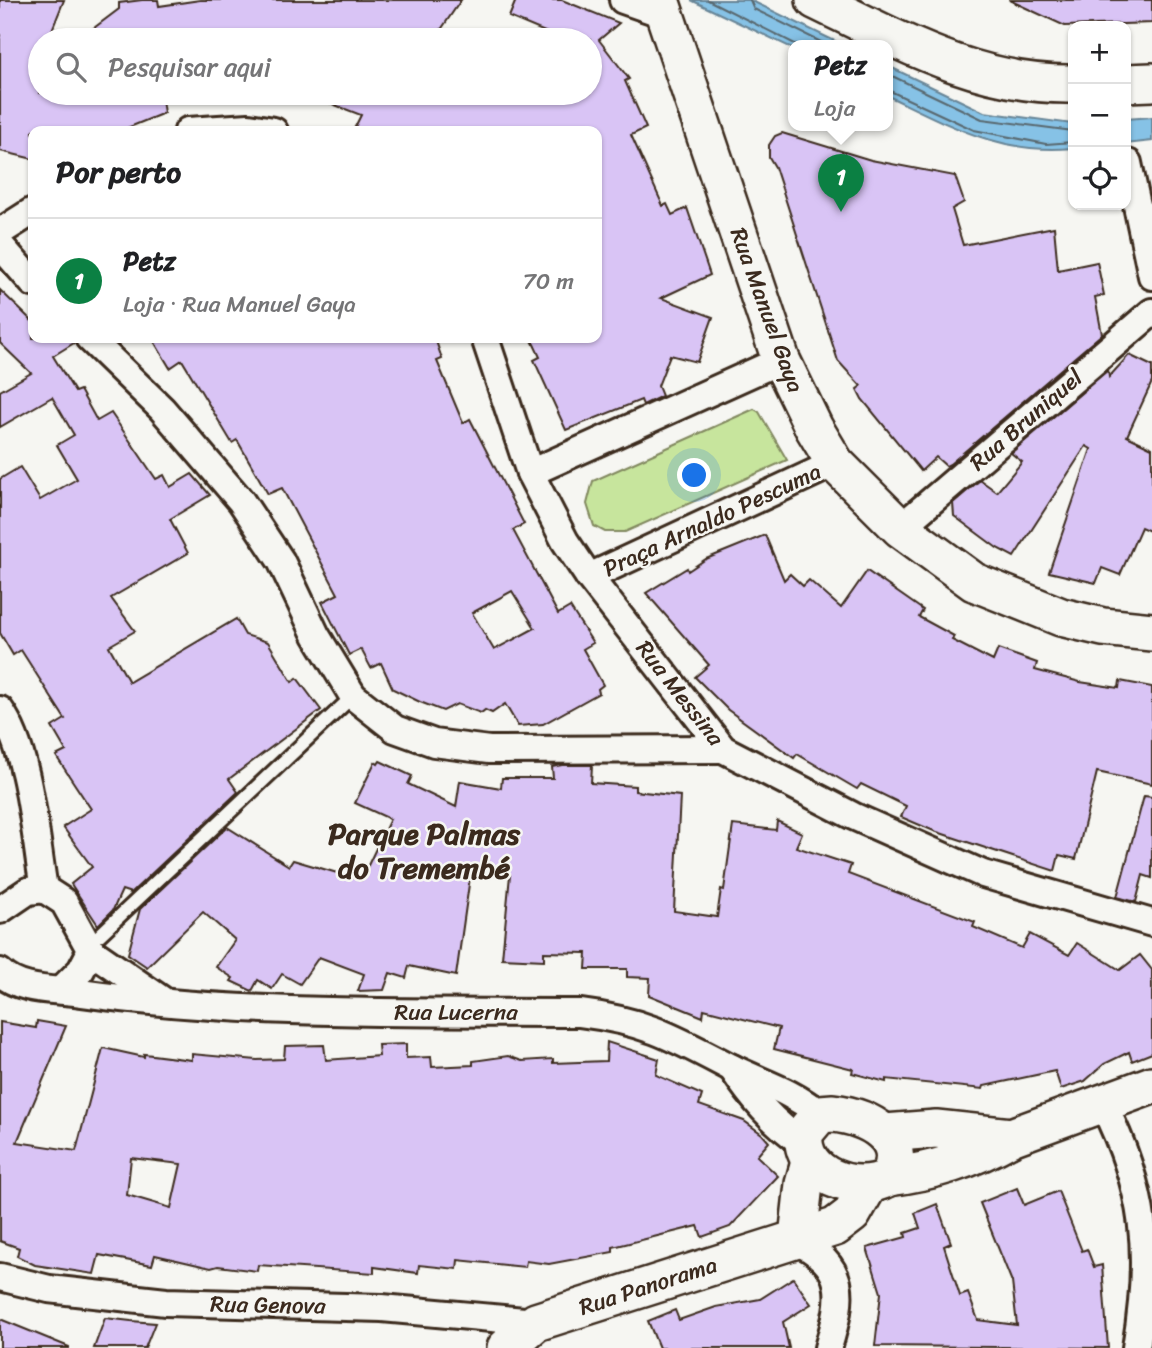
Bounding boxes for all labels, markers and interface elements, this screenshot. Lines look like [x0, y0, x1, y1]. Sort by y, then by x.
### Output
map controls [1068, 21, 1131, 210]
button: + [1068, 21, 1131, 84]
search box [28, 28, 602, 105]
popup [788, 40, 893, 131]
text: Petz [814, 42, 867, 88]
text: Pesquisar aqui [108, 44, 271, 90]
icon: search [52, 48, 90, 86]
button: − [1068, 84, 1131, 147]
text: Loja [814, 88, 855, 129]
text: Por perto [56, 145, 181, 199]
button: locate [1068, 147, 1131, 210]
pin: 1 [818, 154, 864, 212]
street label: Rua Manuel Gaya [718, 222, 816, 398]
text: Petz [123, 238, 176, 284]
text: 1 [74, 261, 84, 302]
text: 70 m [523, 261, 574, 302]
text: Loja · Rua Manuel Gaya [123, 284, 356, 325]
street label: Rua Bruniquel [960, 358, 1093, 481]
street label: Praça Arnaldo Pescuma [596, 451, 828, 589]
your location [677, 458, 711, 492]
street label: Rua Messina [625, 631, 735, 756]
district label: Parque Palmas do Tremembé [328, 807, 521, 895]
street label: Rua Lucerna [394, 992, 518, 1033]
street label: Rua Panorama [574, 1244, 723, 1328]
street label: Rua Genova [210, 1283, 327, 1327]

